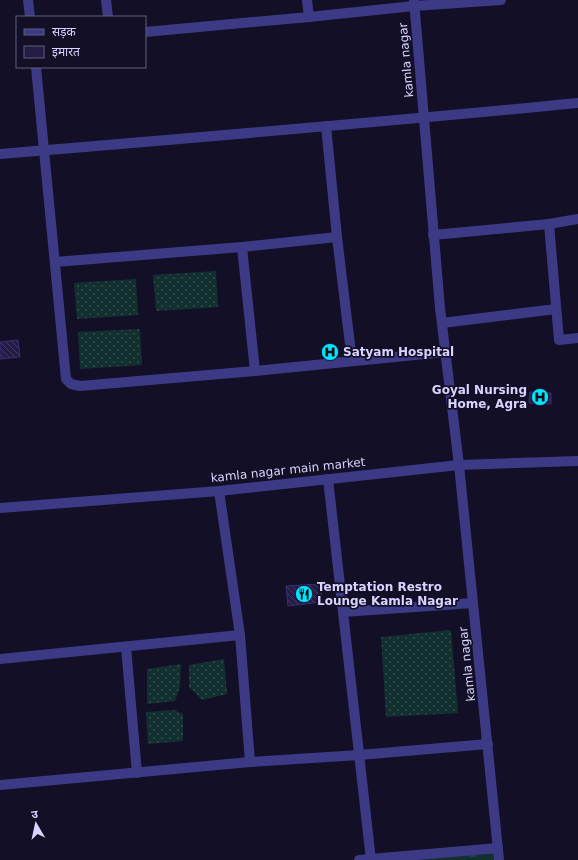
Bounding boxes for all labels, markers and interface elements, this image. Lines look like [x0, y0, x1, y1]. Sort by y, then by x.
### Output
legend [16, 16, 146, 68]
street label: kamla nagar [396, 22, 416, 98]
text: सड़क [52, 25, 77, 39]
text: इमारत [52, 45, 81, 59]
hospital icon: Satyam Hospital [320, 342, 340, 362]
place label: Satyam Hospital [343, 345, 454, 359]
place label: Goyal Nursing Home, Agra [432, 383, 527, 411]
hospital icon: Goyal Nursing Home, Agra [530, 387, 550, 407]
street label: kamla nagar main market [210, 455, 366, 485]
place label: Temptation Restro Lounge Kamla Nagar [317, 580, 458, 608]
restaurant icon: Temptation Restro Lounge Kamla Nagar [294, 584, 314, 604]
street label: kamla nagar [456, 626, 478, 702]
north arrow [16, 804, 56, 844]
text: उ [30, 808, 39, 822]

